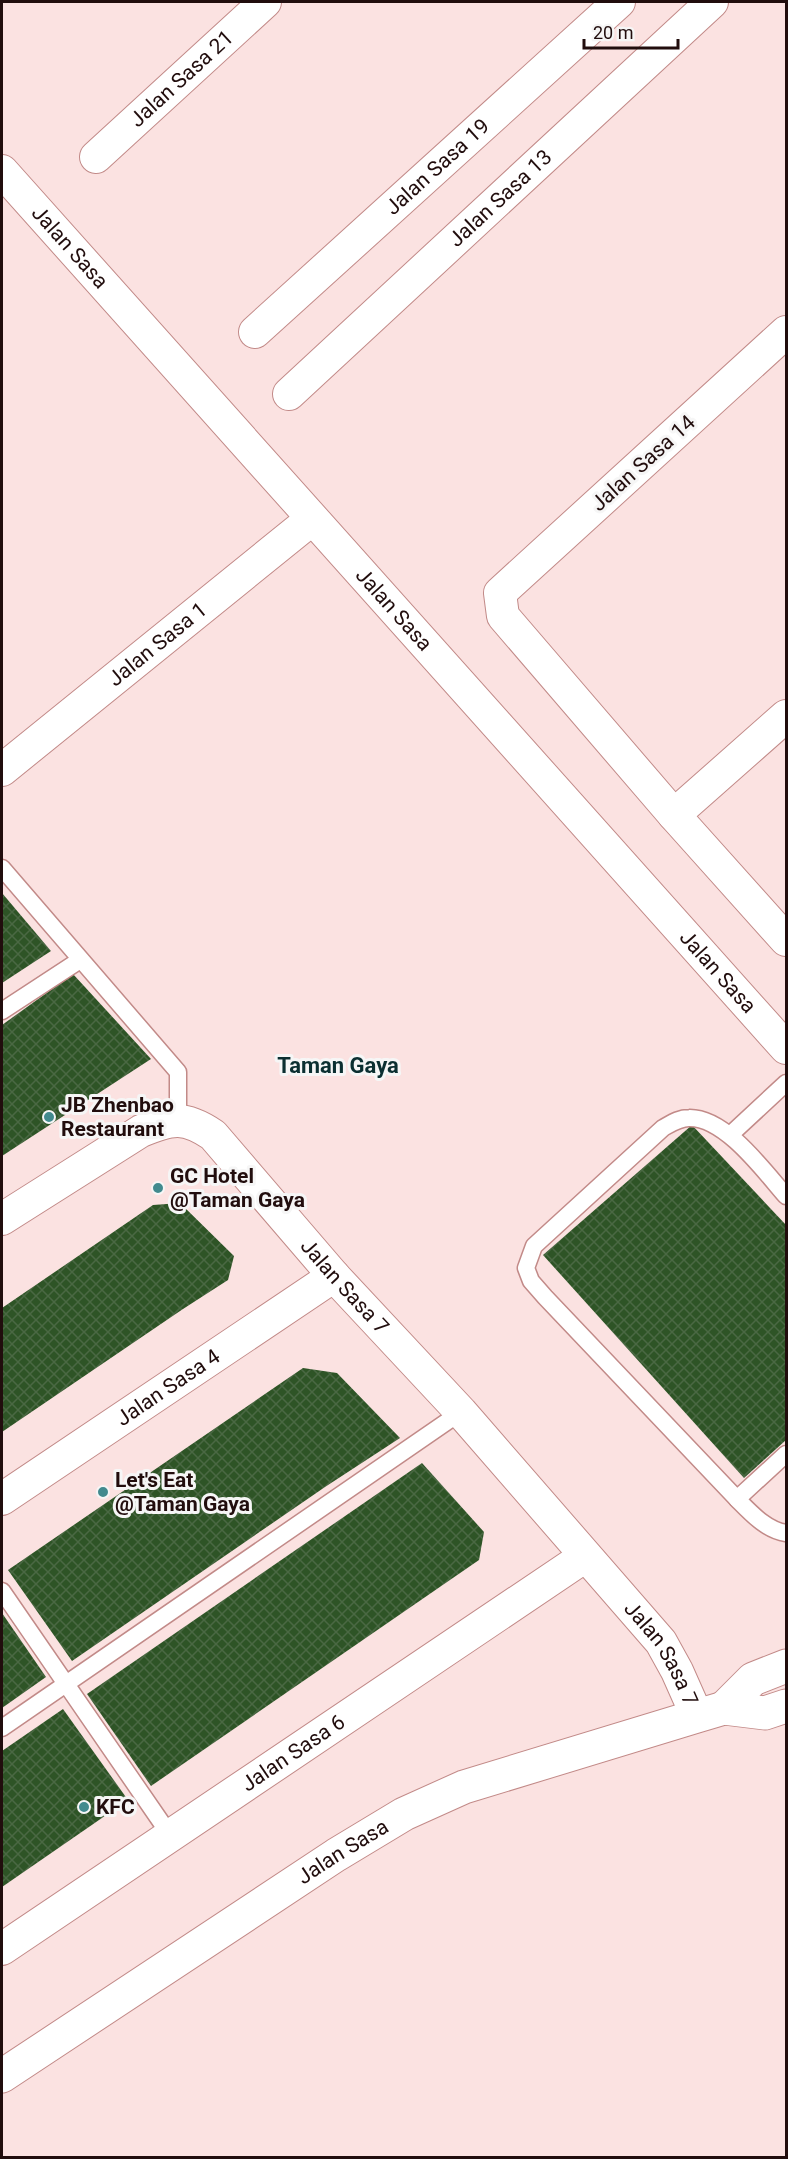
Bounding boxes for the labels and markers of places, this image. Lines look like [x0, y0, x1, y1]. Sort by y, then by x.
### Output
place label: JB Zhenbao Restaurant [61, 1093, 174, 1141]
marker: JB Zhenbao Restaurant [42, 1110, 56, 1124]
place label: GC Hotel @Taman Gaya [170, 1164, 305, 1212]
marker: GC Hotel @Taman Gaya [151, 1181, 165, 1195]
place label: Let's Eat @Taman Gaya [115, 1468, 250, 1516]
marker: Let's Eat @Taman Gaya [96, 1485, 110, 1499]
place label: KFC [96, 1795, 135, 1819]
marker: KFC [77, 1800, 91, 1814]

